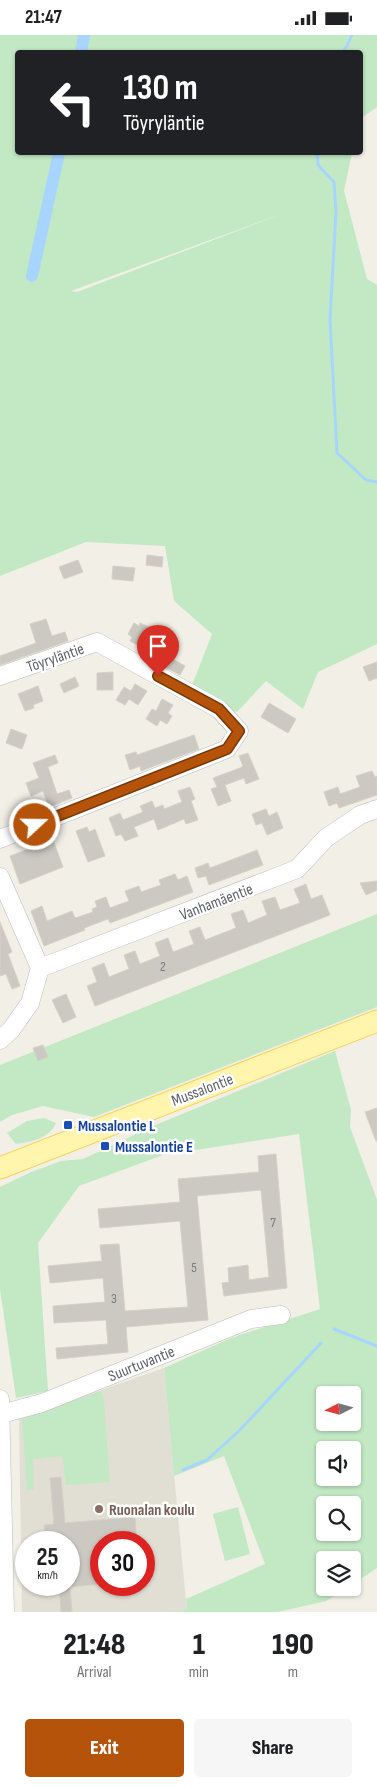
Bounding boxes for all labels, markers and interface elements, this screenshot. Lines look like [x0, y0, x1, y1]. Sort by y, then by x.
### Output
text: 21:47 [25, 6, 62, 29]
text: 130 m [123, 67, 198, 110]
icon: left [40, 70, 105, 135]
text: Töyryläntie [123, 110, 205, 137]
pin [137, 625, 179, 676]
icon: arrive [144, 632, 172, 660]
street label: Töyryläntie [24, 640, 87, 677]
position arrow [8, 798, 60, 850]
street label: Vanhamäentie [177, 880, 256, 925]
house number: 2 [160, 958, 166, 975]
street label: Mussalontie [169, 1070, 236, 1111]
place label: Mussalontie L [78, 1117, 156, 1136]
marker: Mussalontie L [62, 1119, 74, 1131]
place label: Mussalontie E [115, 1138, 193, 1157]
marker: Mussalontie E [99, 1140, 111, 1152]
house number: 7 [270, 1214, 276, 1231]
house number: 5 [191, 1259, 197, 1276]
house number: 3 [111, 1290, 117, 1307]
street label: Suurtuvantie [106, 1342, 178, 1386]
north arrow [316, 1386, 361, 1431]
map controls [316, 1386, 361, 1596]
button: sound [316, 1441, 361, 1486]
button: search [316, 1496, 361, 1541]
place label: Ruonalan koulu [109, 1501, 194, 1520]
marker: Ruonalan koulu [93, 1503, 105, 1515]
speed limit sign: 30 [90, 1531, 155, 1596]
text: 25 [37, 1542, 58, 1573]
button: layers [316, 1551, 361, 1596]
text: km/h [37, 1568, 58, 1583]
text: 21:48 [63, 1627, 125, 1663]
text: 1 [193, 1627, 205, 1663]
text: 190 [272, 1627, 314, 1663]
text: Arrival [77, 1663, 112, 1682]
text: min [189, 1663, 209, 1682]
text: m [288, 1663, 298, 1682]
button: Exit [25, 1719, 184, 1777]
button: Share [194, 1719, 352, 1777]

